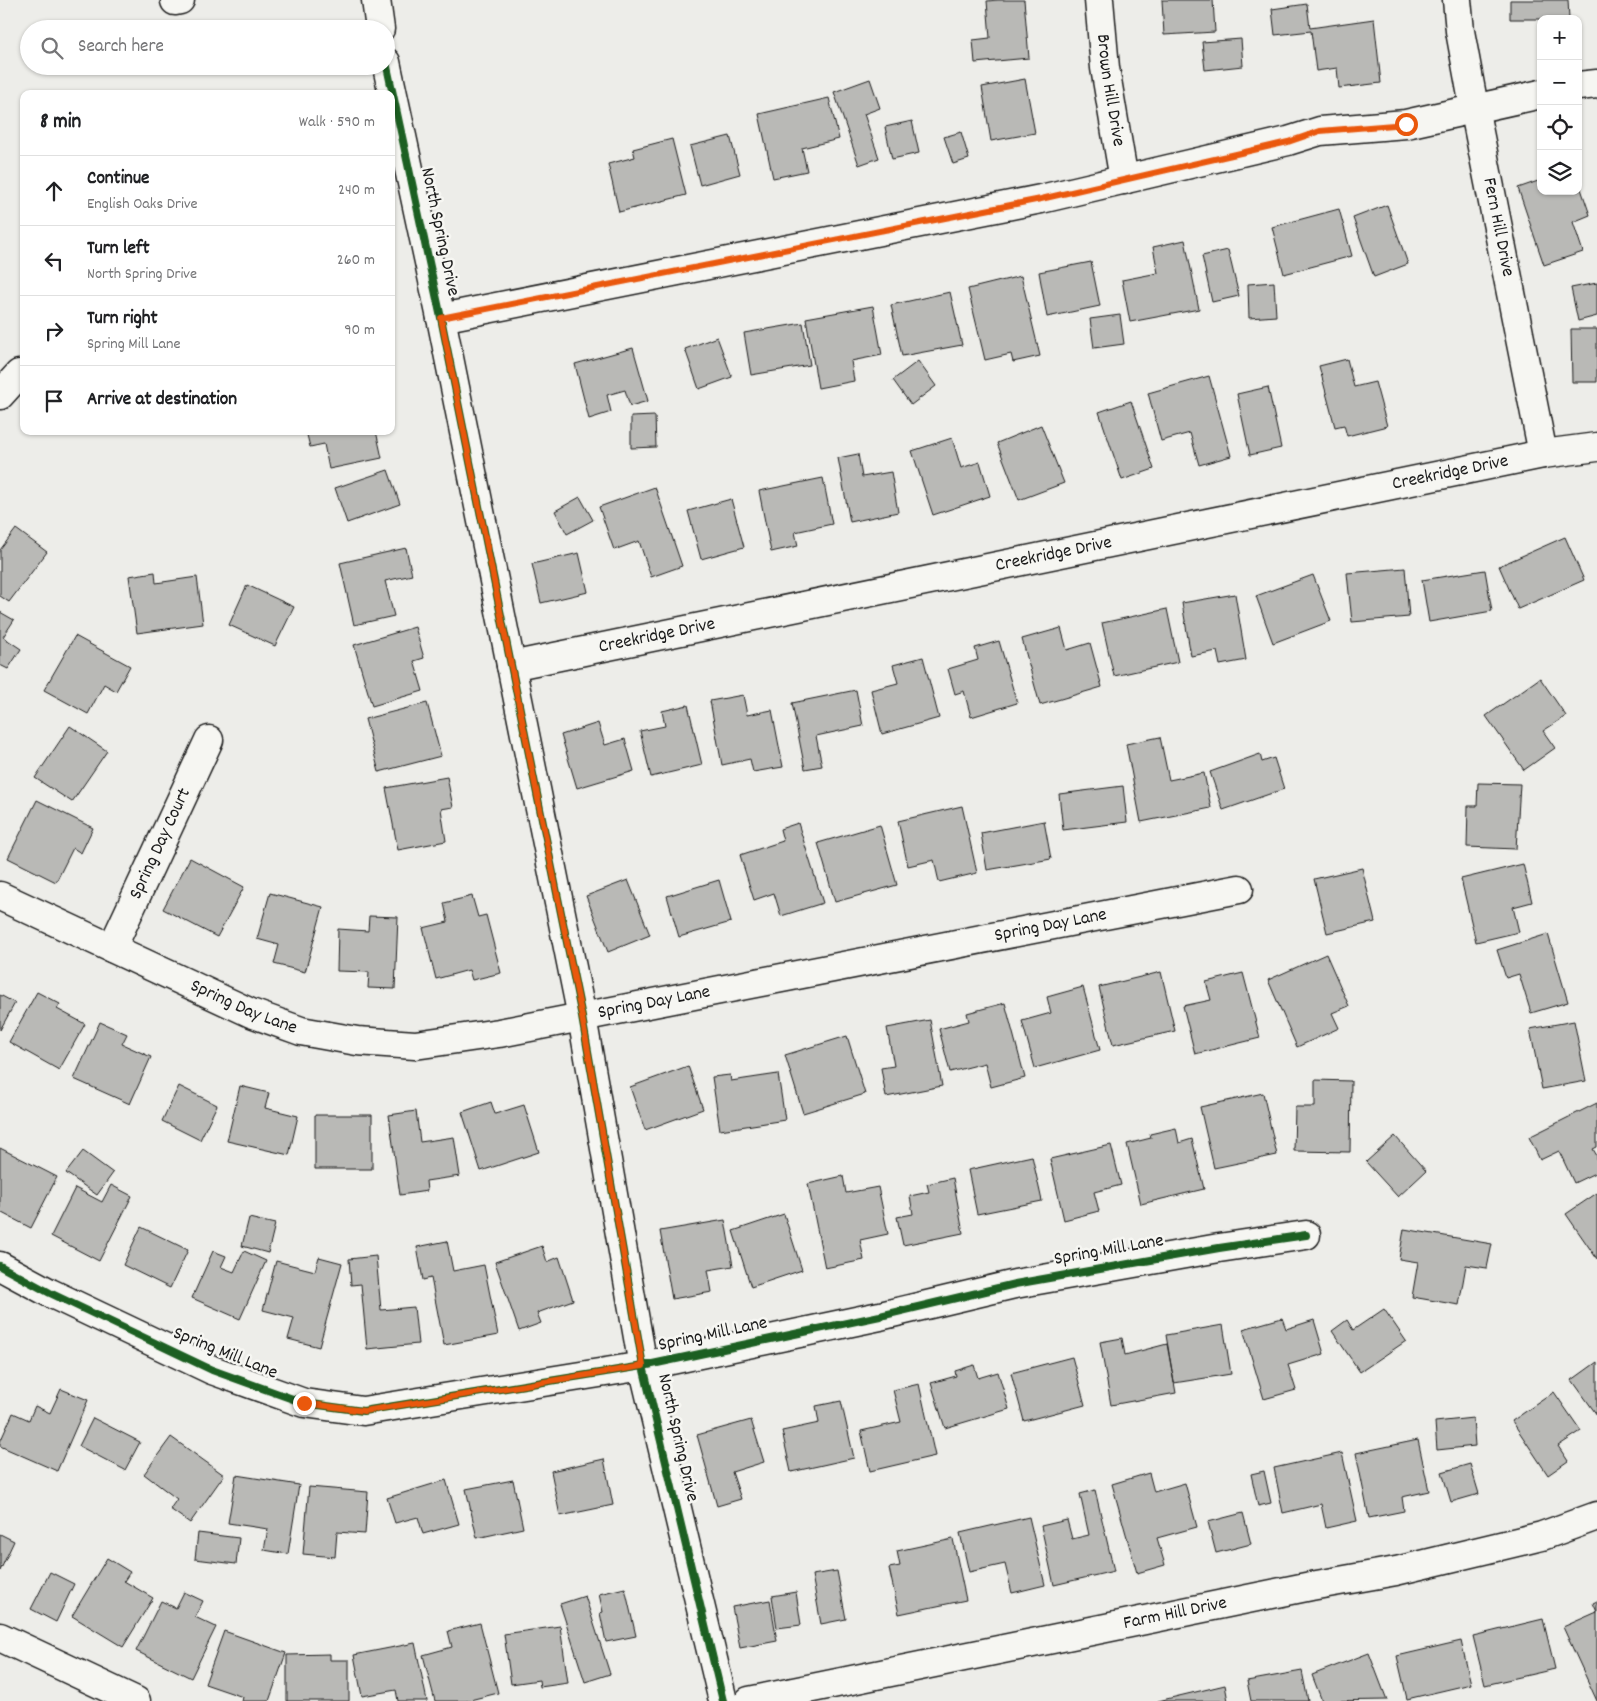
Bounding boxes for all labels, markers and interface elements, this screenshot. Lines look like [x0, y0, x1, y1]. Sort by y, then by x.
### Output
map controls [1537, 15, 1582, 195]
button: + [1537, 15, 1582, 60]
search box [20, 20, 395, 75]
street label: Brown Hill Drive [1089, 33, 1132, 149]
icon: search [38, 34, 66, 62]
text: Search here [78, 34, 164, 61]
button: − [1537, 60, 1582, 105]
button: locate [1537, 105, 1582, 150]
text: 8 min [40, 108, 81, 138]
text: Walk · 590 m [299, 111, 375, 134]
route start [1395, 113, 1418, 136]
button: layers [1537, 150, 1582, 195]
street label: North Spring Drive [412, 165, 466, 299]
text: Continue [87, 166, 149, 193]
street label: Fern Hill Drive [1475, 175, 1521, 279]
icon: ahead [40, 177, 68, 205]
text: 240 m [338, 179, 375, 202]
text: English Oaks Drive [87, 193, 198, 216]
text: Turn left [87, 236, 150, 263]
icon: left [40, 247, 68, 275]
text: 260 m [337, 249, 375, 272]
text: North Spring Drive [87, 263, 197, 286]
text: Turn right [87, 306, 158, 333]
icon: right [40, 317, 68, 345]
text: 90 m [344, 319, 375, 342]
text: Spring Mill Lane [87, 333, 180, 356]
icon: arrive [40, 387, 68, 415]
text: Arrive at destination [87, 387, 237, 414]
street label: Creekridge Drive [1390, 448, 1511, 498]
street label: Creekridge Drive [993, 529, 1114, 580]
street label: Creekridge Drive [596, 611, 718, 661]
street label: Spring Day Court [123, 784, 198, 904]
street label: Spring Day Lane [992, 902, 1109, 950]
street label: Spring Day Lane [186, 973, 301, 1042]
street label: Spring Day Lane [596, 979, 713, 1027]
street label: Spring Mill Lane [1052, 1228, 1166, 1274]
street label: Spring Mill Lane [656, 1310, 770, 1360]
street label: Spring Mill Lane [169, 1321, 281, 1387]
street label: North Spring Drive [649, 1371, 705, 1505]
route end [293, 1392, 316, 1415]
street label: Farm Hill Drive [1121, 1590, 1229, 1638]

